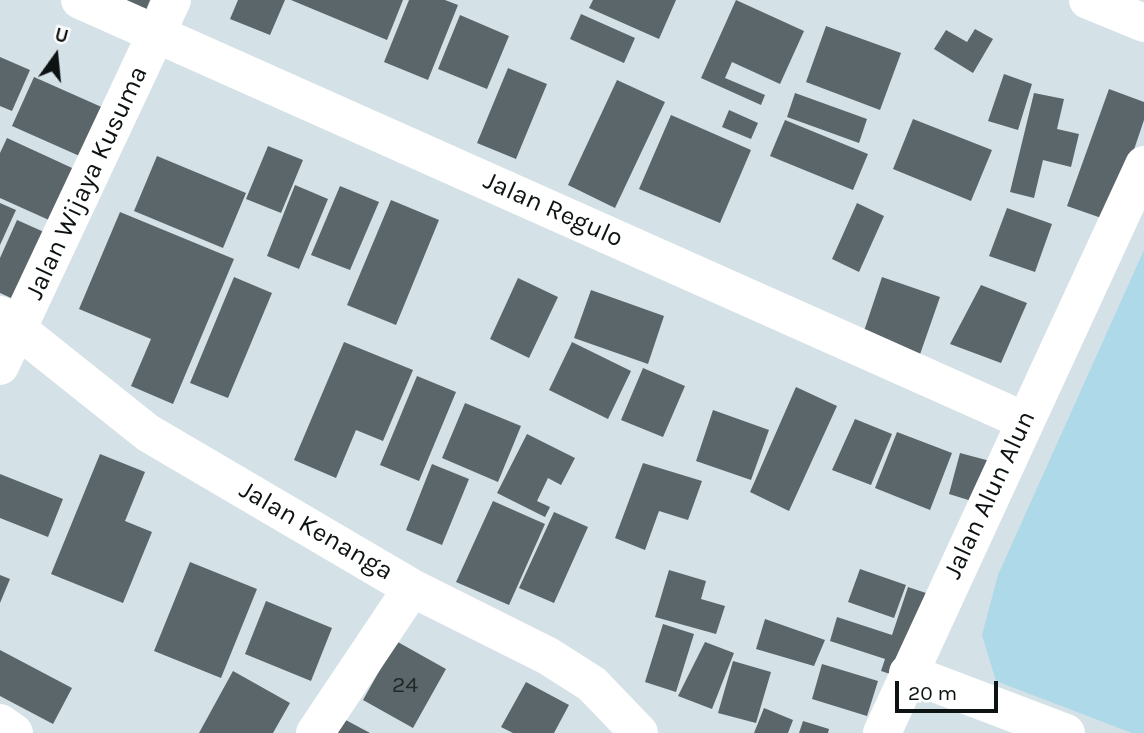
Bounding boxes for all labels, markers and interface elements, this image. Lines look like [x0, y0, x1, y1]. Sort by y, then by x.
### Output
north arrow [21, 21, 91, 91]
text: U [52, 23, 71, 48]
street label: Jalan Wijaya Kusuma [19, 61, 155, 305]
street label: Jalan Regulo [478, 165, 628, 255]
street label: Jalan Alun Alun [937, 406, 1043, 584]
street label: Jalan Kenanga [234, 474, 398, 588]
scale bar [899, 666, 1002, 710]
house number: 24 [392, 671, 418, 699]
text: 20 m [908, 681, 957, 705]

